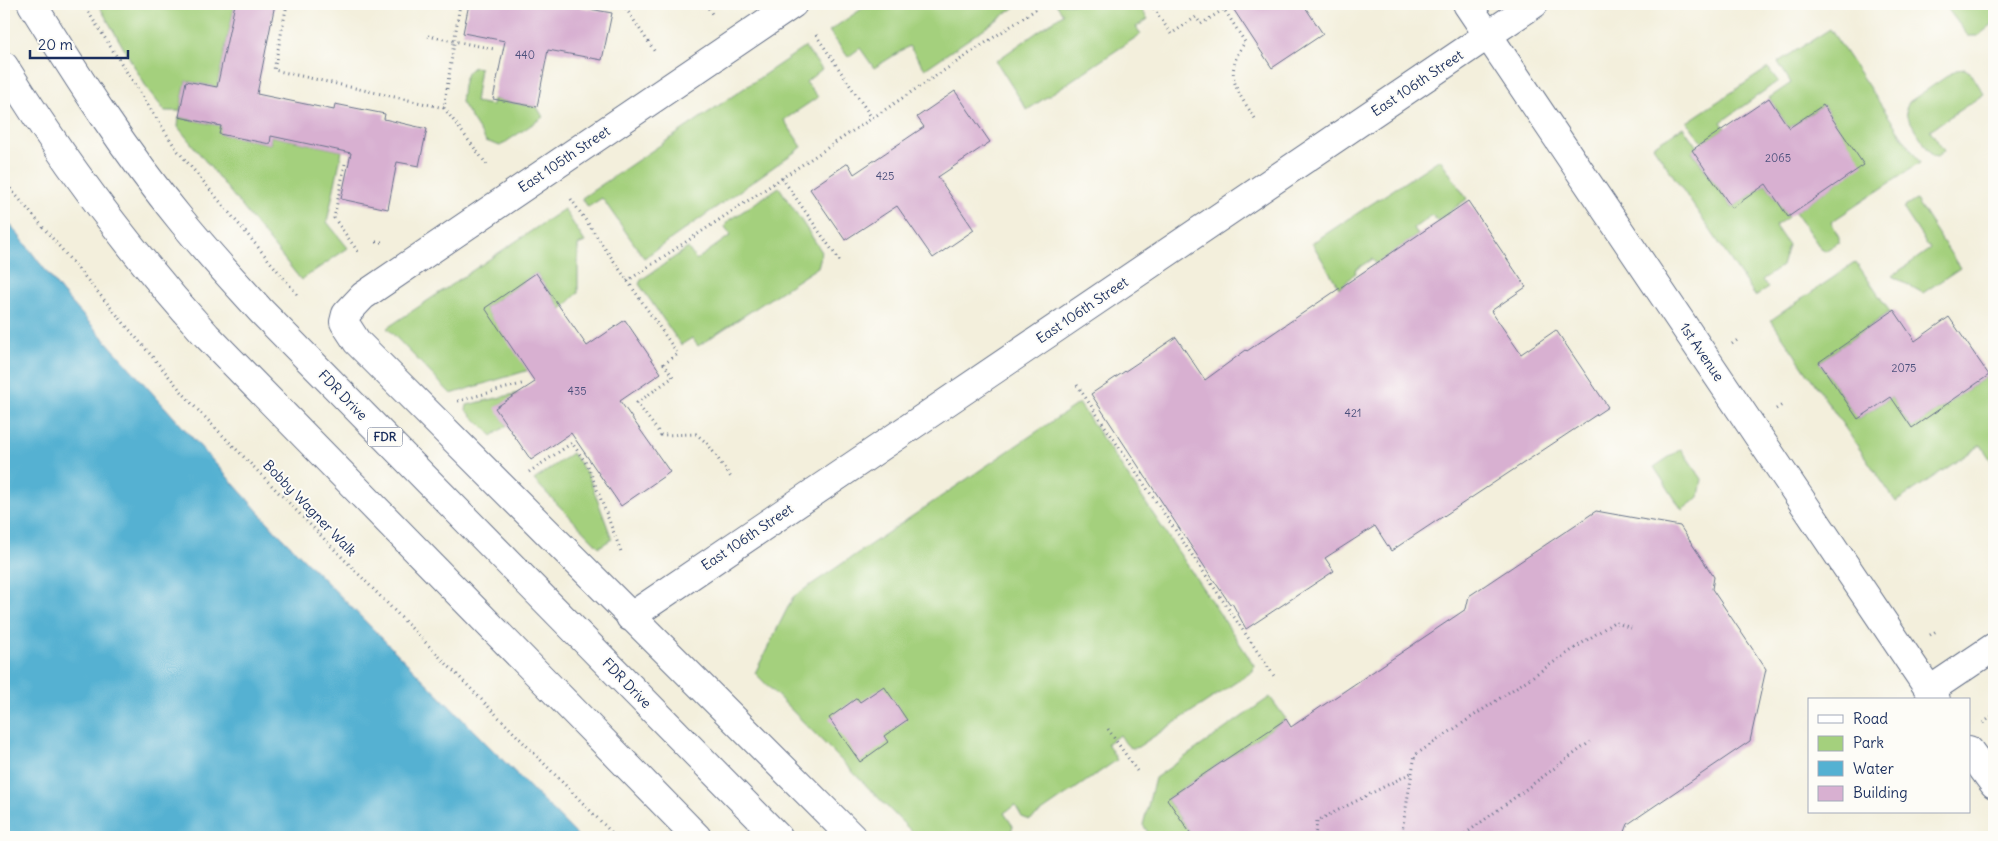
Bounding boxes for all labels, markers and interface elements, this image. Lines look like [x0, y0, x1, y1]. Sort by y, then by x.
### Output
scale bar [30, 28, 128, 60]
text: 20 m [38, 35, 73, 54]
street label: East 106th Street [1368, 46, 1467, 120]
house number: 440 [515, 48, 535, 62]
street label: East 105th Street [515, 122, 614, 196]
house number: 2065 [1765, 151, 1791, 165]
house number: 425 [876, 169, 894, 183]
street label: East 106th Street [1033, 273, 1132, 347]
street label: 1st Avenue [1676, 319, 1728, 385]
house number: 2075 [1892, 361, 1916, 375]
street label: FDR Drive [315, 366, 371, 424]
house number: 435 [568, 384, 586, 398]
house number: 421 [1345, 406, 1361, 420]
road number: FDR [368, 428, 402, 447]
street label: Bobby Wagner Walk [259, 456, 361, 560]
street label: East 106th Street [698, 500, 797, 574]
street label: FDR Drive [599, 654, 655, 712]
legend [1808, 698, 1970, 814]
text: Road [1853, 709, 1888, 728]
text: Park [1853, 733, 1884, 752]
text: Water [1853, 759, 1894, 778]
text: Building [1853, 783, 1908, 802]

